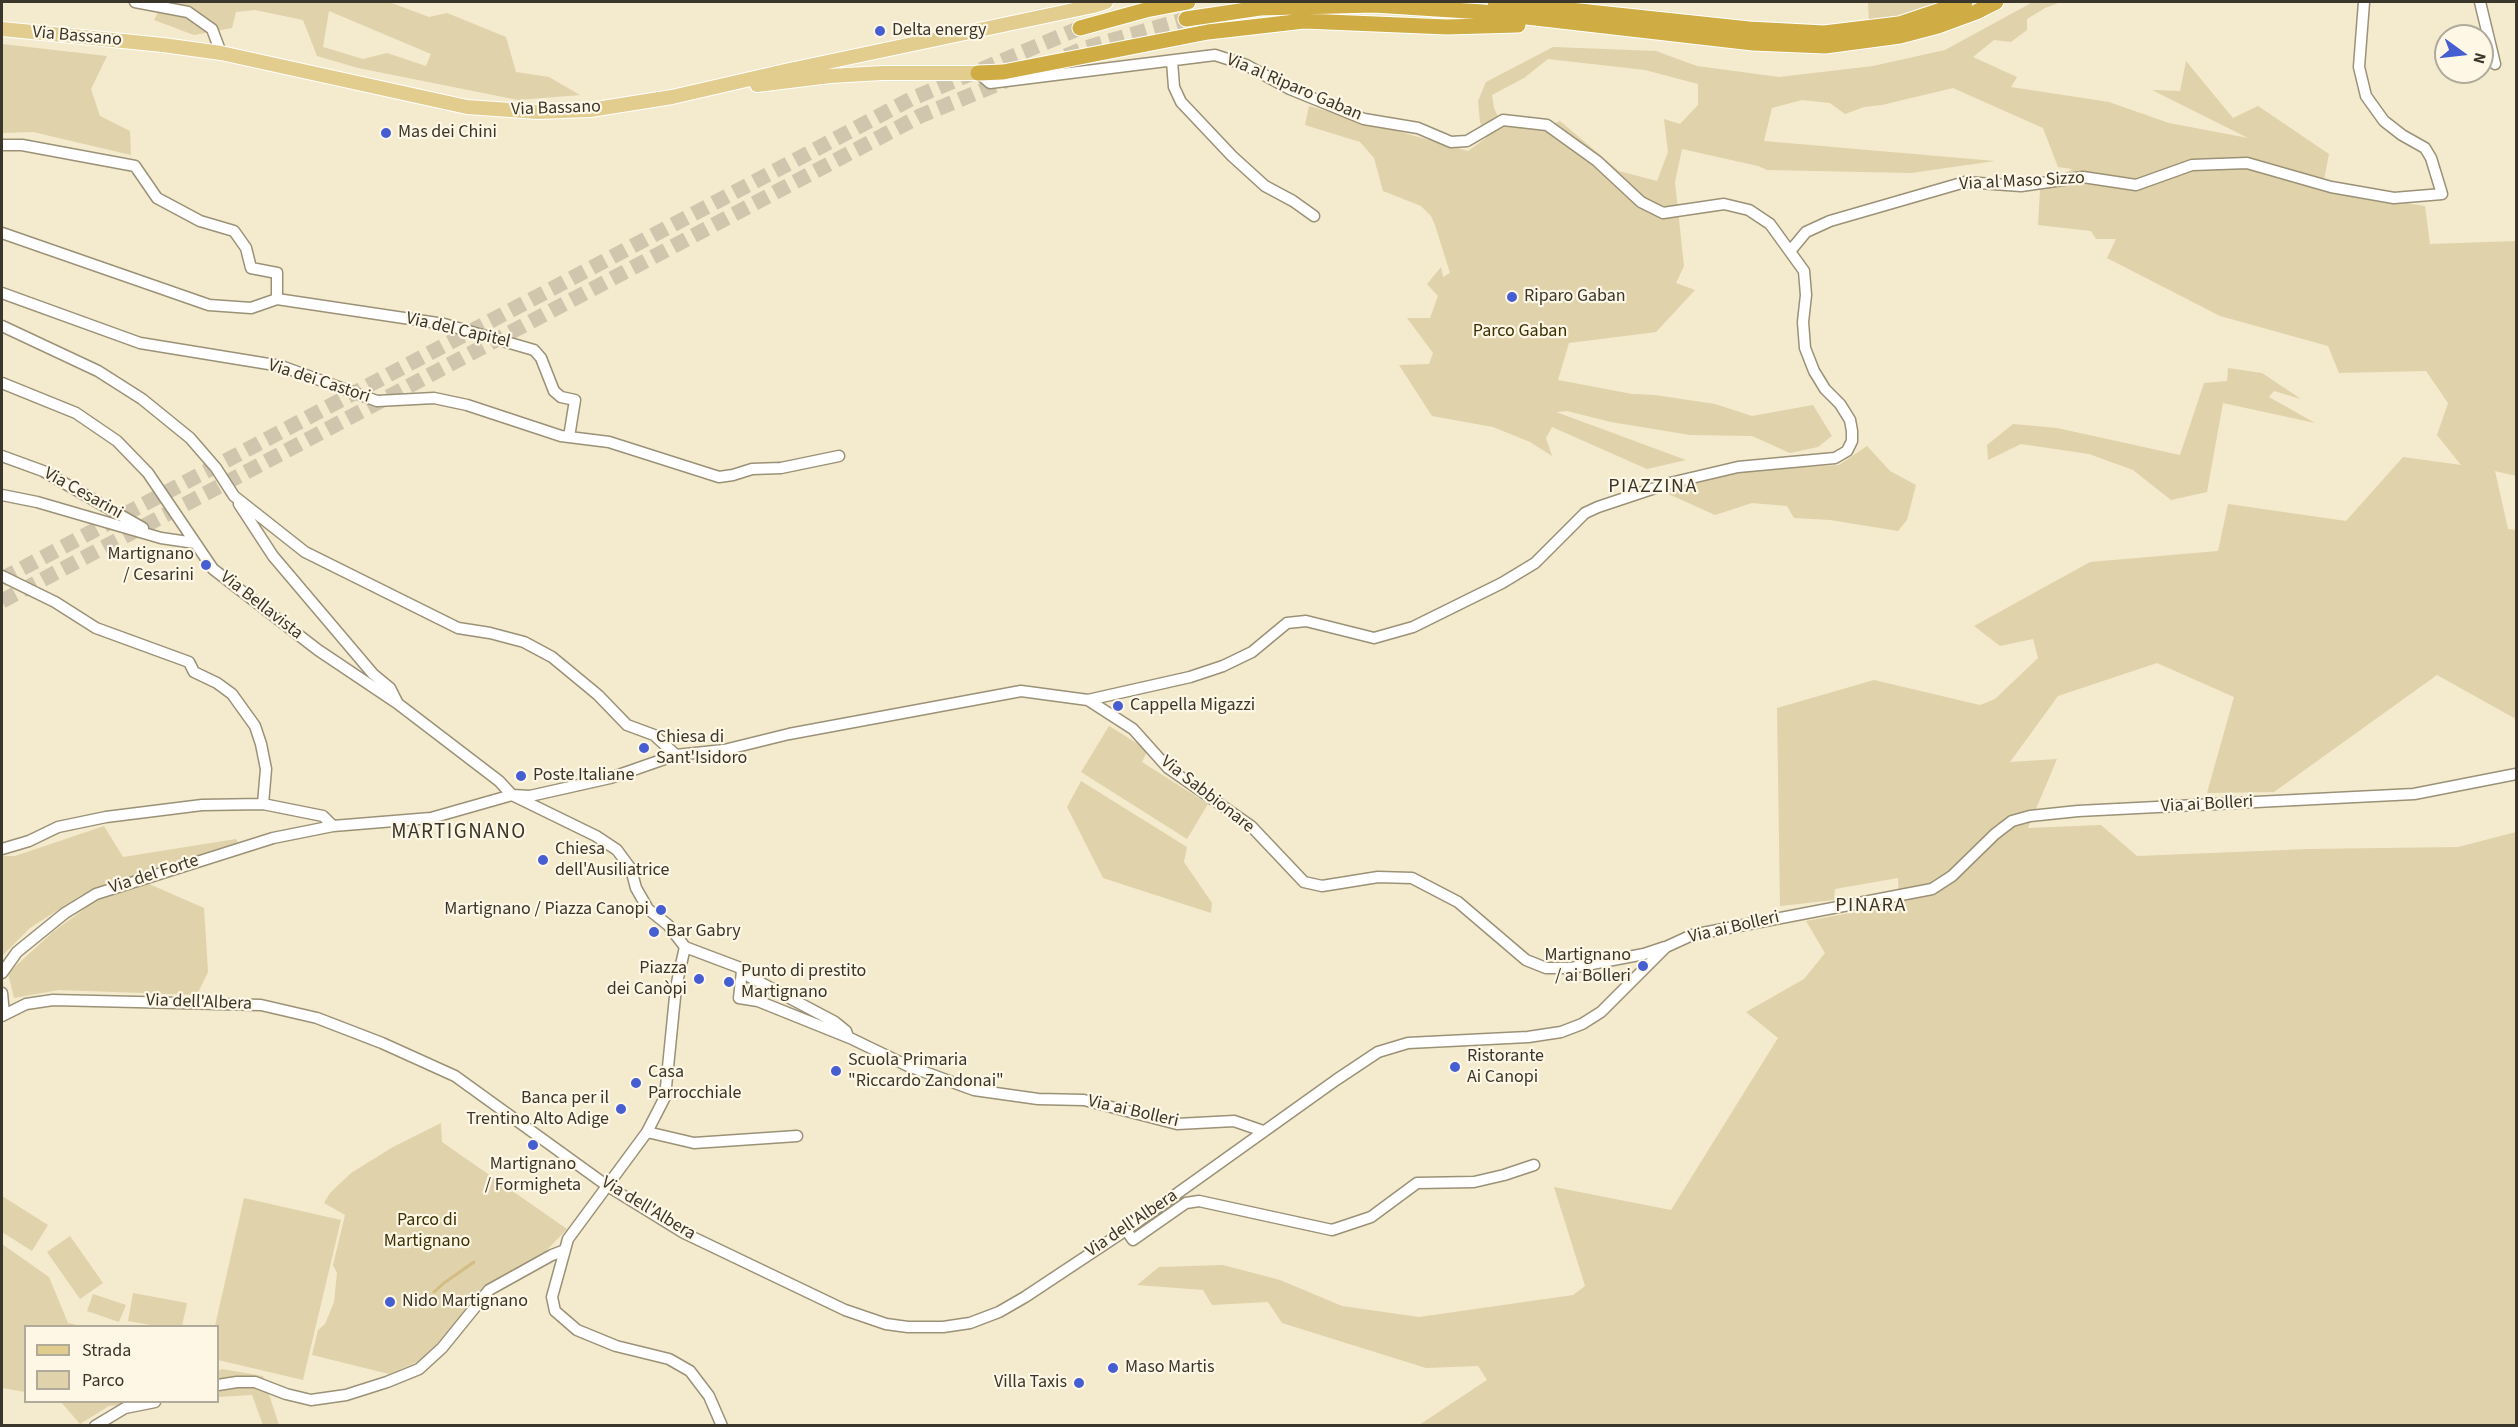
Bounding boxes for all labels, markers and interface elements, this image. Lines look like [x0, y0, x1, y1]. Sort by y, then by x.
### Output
place label: Delta energy [892, 20, 986, 42]
street label: Via Bassano [31, 22, 123, 52]
marker: Delta energy [873, 24, 887, 38]
north arrow [2434, 24, 2494, 84]
street label: Via al Riparo Gaban [1223, 50, 1365, 126]
text: N [2467, 50, 2491, 66]
street label: Via Bassano [511, 97, 601, 121]
place label: Mas dei Chini [398, 122, 497, 144]
marker: Mas dei Chini [379, 126, 393, 140]
street label: Via al Maso Sizzo [1959, 168, 2085, 196]
place label: Riparo Gaban [1524, 286, 1626, 308]
marker: Riparo Gaban [1505, 290, 1519, 304]
street label: Via del Capitel [404, 308, 512, 354]
park label: Parco Gaban [1473, 321, 1567, 343]
street label: Via dei Castori [265, 355, 373, 409]
street label: Via Cesarini [40, 463, 126, 525]
district label: PIAZZINA [1608, 476, 1698, 500]
place label: Martignano / Cesarini [107, 544, 194, 586]
marker: Martignano / Cesarini [199, 558, 213, 572]
street label: Via Bellavista [215, 567, 307, 645]
place label: Cappella Migazzi [1130, 695, 1255, 717]
marker: Cappella Migazzi [1111, 699, 1125, 713]
place label: Chiesa di Sant'Isidoro [656, 727, 747, 770]
marker: Chiesa di Sant'Isidoro [637, 741, 651, 755]
street label: Via Sabbionare [1156, 752, 1258, 838]
place label: Poste Italiane [533, 765, 634, 787]
marker: Poste Italiane [514, 769, 528, 783]
street label: Via ai Bolleri [2160, 792, 2254, 818]
district label: MARTIGNANO [391, 820, 527, 846]
place label: Chiesa dell'Ausiliatrice [555, 839, 669, 882]
street label: Via del Forte [106, 850, 202, 900]
marker: Chiesa dell'Ausiliatrice [536, 853, 550, 867]
district label: PINARA [1835, 895, 1907, 919]
place label: Martignano / Piazza Canopi [444, 899, 649, 921]
marker: Martignano / Piazza Canopi [654, 903, 668, 917]
street label: Via ai Bolleri [1686, 907, 1782, 949]
place label: Bar Gabry [666, 921, 741, 943]
marker: Bar Gabry [647, 925, 661, 939]
place label: Martignano / ai Bolleri [1544, 945, 1631, 988]
place label: Piazza dei Canòpi [607, 958, 687, 1000]
marker: Martignano / ai Bolleri [1636, 959, 1650, 973]
place label: Punto di prestito Martignano [741, 961, 866, 1004]
marker: Piazza dei Canòpi [692, 972, 706, 986]
marker: Punto di prestito Martignano [722, 975, 736, 989]
street label: Via dell'Albera [146, 990, 252, 1016]
place label: Ristorante Ai Canopi [1467, 1046, 1544, 1088]
place label: Scuola Primaria "Riccardo Zandonai" [848, 1050, 1004, 1092]
marker: Ristorante Ai Canopi [1448, 1060, 1462, 1074]
place label: Casa Parrocchiale [648, 1062, 741, 1104]
marker: Scuola Primaria "Riccardo Zandonai" [829, 1064, 843, 1078]
marker: Casa Parrocchiale [629, 1076, 643, 1090]
place label: Banca per il Trentino Alto Adige [466, 1088, 609, 1130]
street label: Via ai Bolleri [1085, 1091, 1181, 1133]
marker: Banca per il Trentino Alto Adige [614, 1102, 628, 1116]
marker: Martignano / Formigheta [526, 1138, 540, 1152]
place label: Martignano / Formigheta [485, 1154, 581, 1196]
street label: Via dell'Albera [597, 1172, 699, 1246]
street label: Via dell'Albera [1082, 1185, 1182, 1263]
park label: Parco di Martignano [384, 1210, 470, 1252]
place label: Nido Martignano [402, 1291, 528, 1313]
marker: Nido Martignano [383, 1295, 397, 1309]
legend [24, 1325, 219, 1403]
text: Strada [82, 1338, 131, 1363]
place label: Maso Martis [1125, 1357, 1215, 1379]
marker: Maso Martis [1106, 1361, 1120, 1375]
text: Parco [82, 1368, 124, 1393]
place label: Villa Taxis [994, 1372, 1067, 1394]
marker: Villa Taxis [1072, 1376, 1086, 1390]

